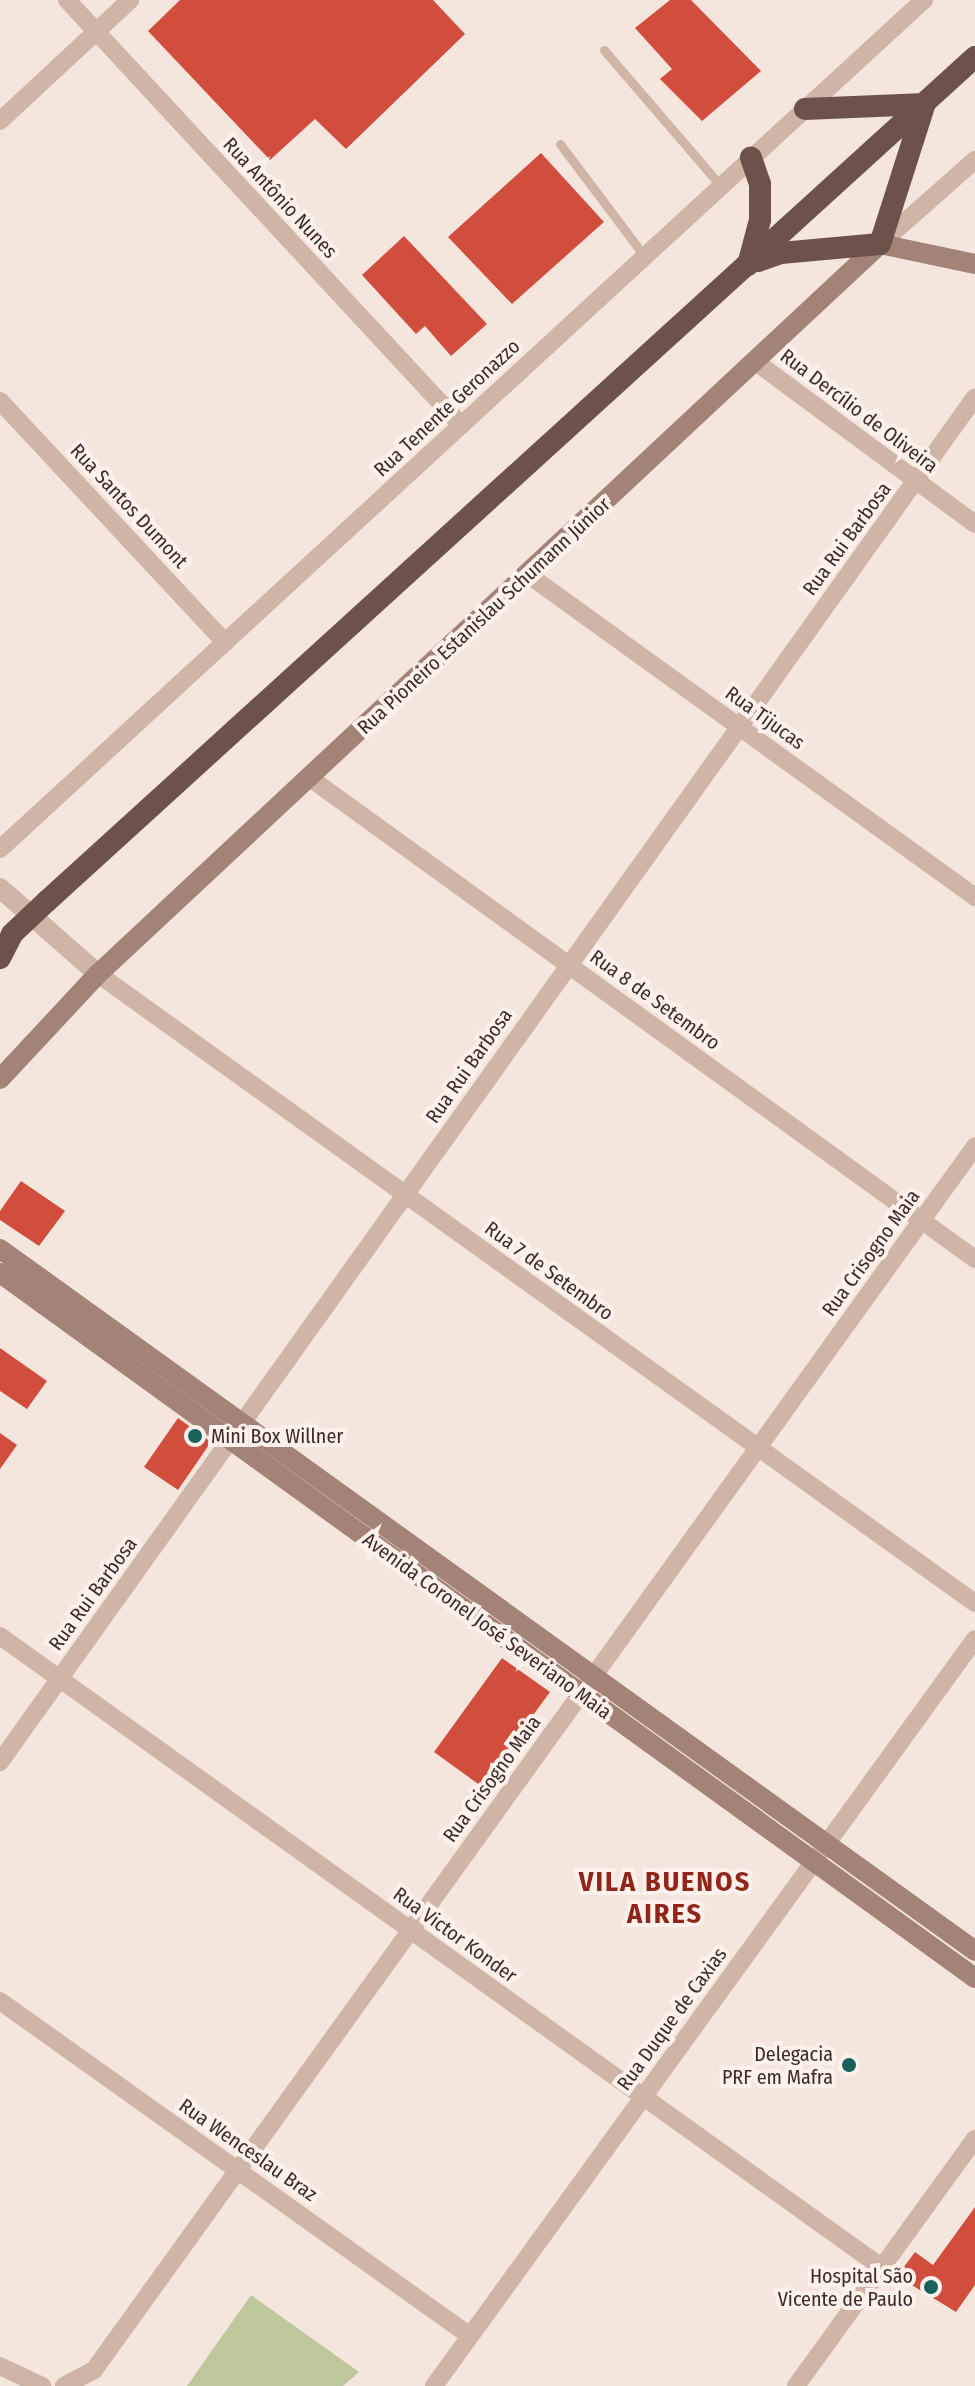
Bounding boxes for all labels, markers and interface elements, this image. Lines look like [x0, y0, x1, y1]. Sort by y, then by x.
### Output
street label: Rua Antônio Nunes [218, 133, 342, 263]
street label: Rua Tenente Geronazzo [369, 334, 525, 482]
street label: Rua Dercílio de Oliveira [775, 344, 943, 478]
street label: Rua Santos Dumont [65, 439, 193, 573]
street label: Rua Rui Barbosa [798, 478, 896, 600]
street label: Rua Pioneiro Estanislau Schumann Júnior [353, 492, 615, 740]
street label: Rua Tijucas [721, 681, 809, 755]
street label: Rua 8 de Setembro [585, 945, 725, 1055]
street label: Rua Rui Barbosa [421, 1004, 517, 1128]
street label: Rua Crisogno Maia [817, 1185, 925, 1321]
street label: Rua 7 de Setembro [480, 1216, 618, 1326]
place label: Mini Box Willner [211, 1424, 343, 1448]
marker: Mini Box Willner [186, 1427, 204, 1445]
street label: Avenida Coronel José Severiano Maia [358, 1528, 616, 1724]
street label: Rua Rui Barbosa [44, 1533, 142, 1655]
street label: Rua Crisogno Maia [438, 1711, 546, 1847]
district label: VILA BUENOS AIRES [579, 1865, 751, 1931]
street label: Rua Victor Konder [388, 1882, 522, 1988]
street label: Rua Duque de Caxias [612, 1943, 732, 2095]
place label: Delegacia PRF em Mafra [722, 2042, 833, 2089]
marker: Delegacia PRF em Mafra [840, 2056, 858, 2074]
street label: Rua Wenceslau Braz [174, 2093, 322, 2207]
place label: Hospital São Vicente de Paulo [778, 2264, 913, 2311]
marker: Hospital São Vicente de Paulo [920, 2276, 942, 2298]

